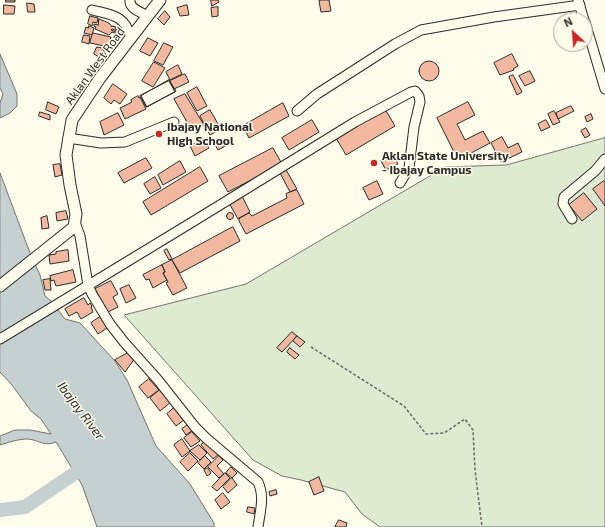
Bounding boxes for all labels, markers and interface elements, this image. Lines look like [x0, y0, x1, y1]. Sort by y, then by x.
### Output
north arrow [553, 12, 593, 52]
text: N [562, 14, 574, 29]
street label: Aklan West Road [62, 25, 128, 107]
place label: Ibajay National High School [167, 120, 253, 148]
marker: Ibajay National High School [154, 129, 164, 139]
place label: Aklan State University - Ibajay Campus [382, 149, 509, 177]
marker: Aklan State University - Ibajay Campus [369, 158, 379, 168]
water label: Ibajay River [54, 379, 108, 443]

